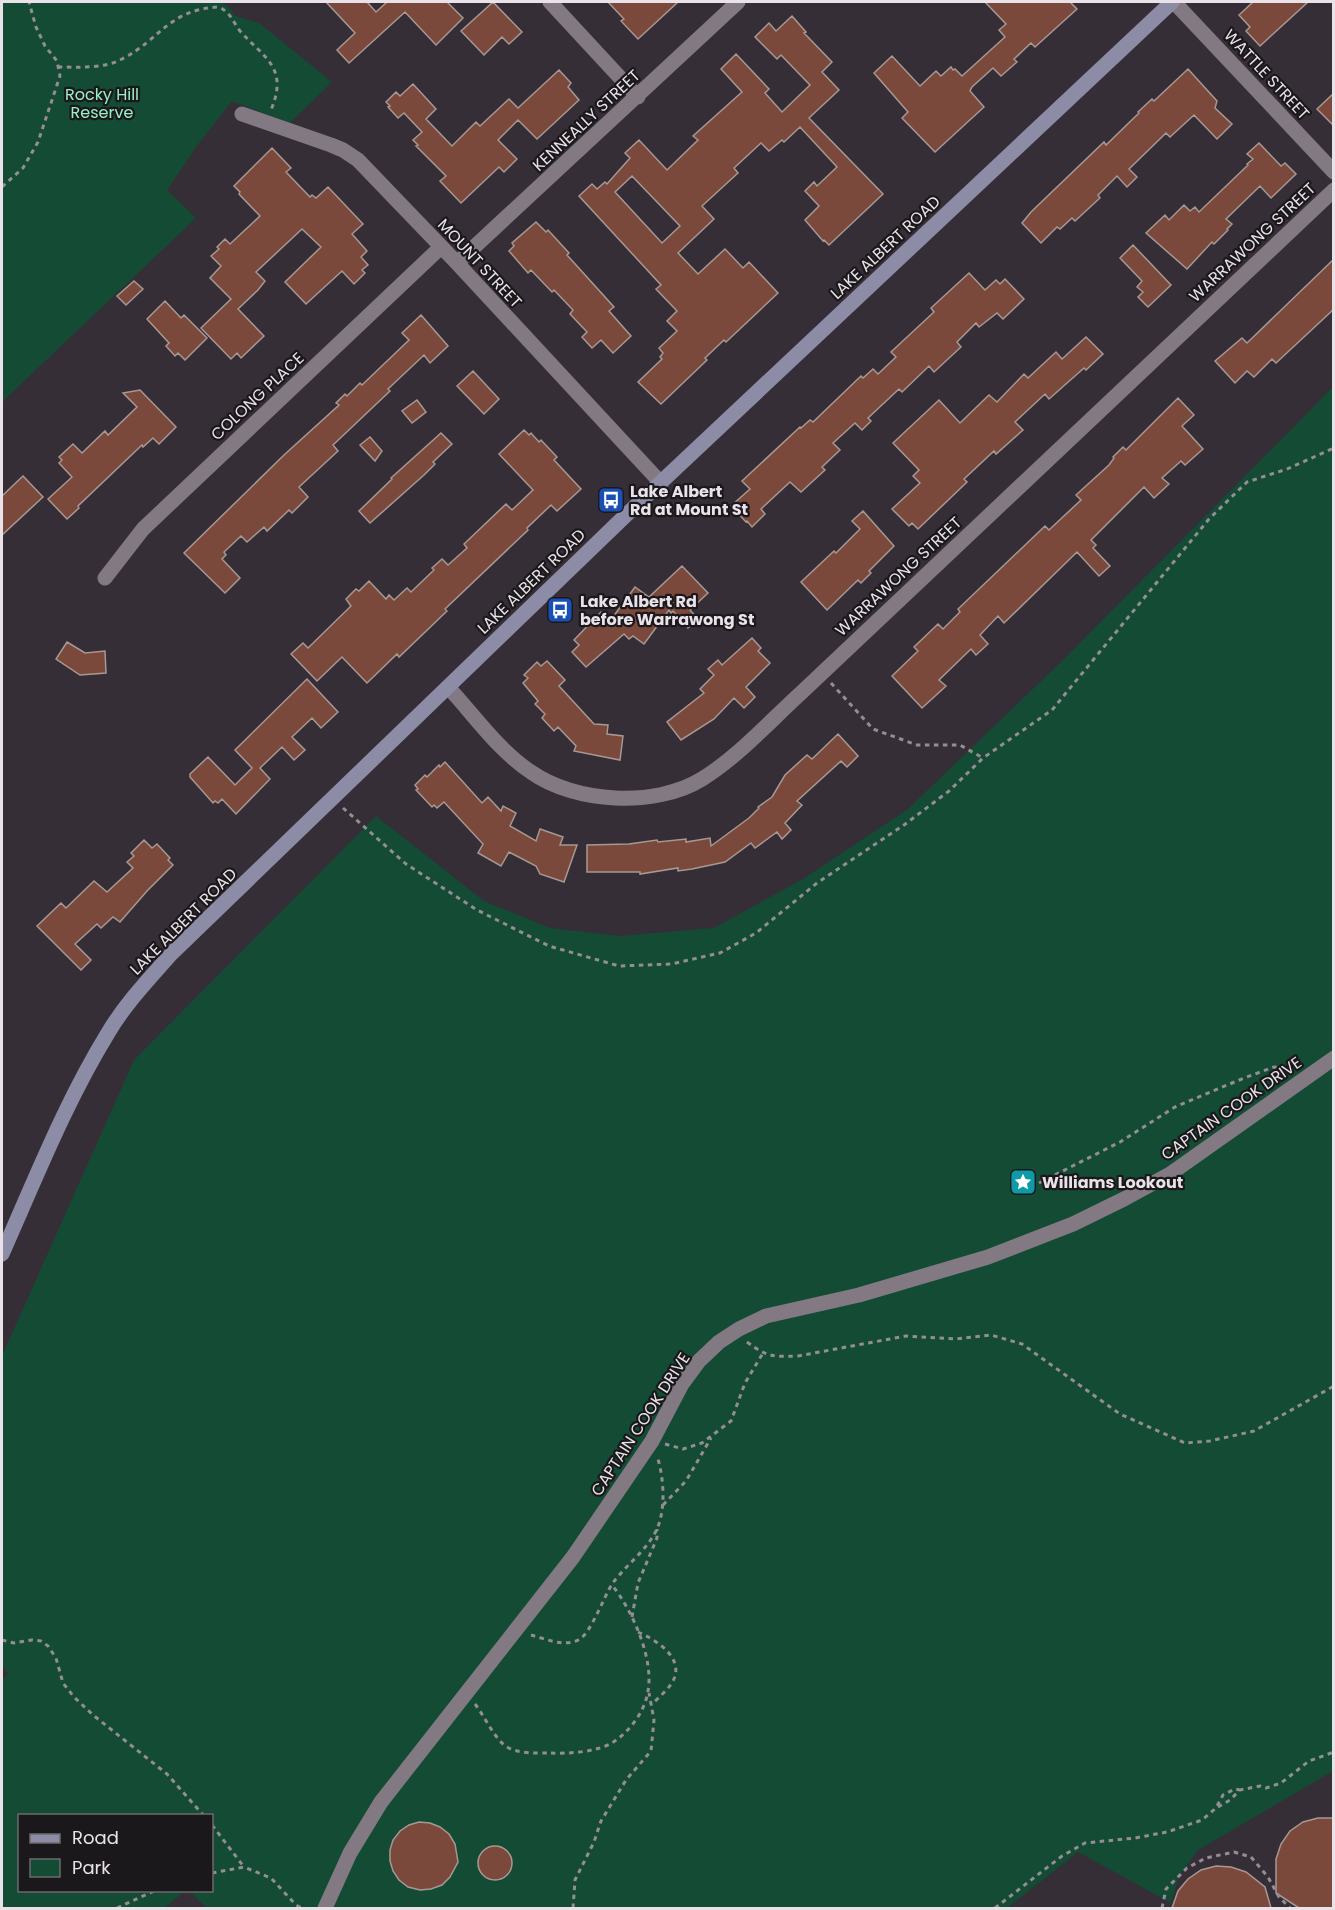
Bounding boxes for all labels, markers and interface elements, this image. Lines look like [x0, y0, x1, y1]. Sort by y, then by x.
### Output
street label: WATTLE STREET [1219, 24, 1315, 125]
street label: KENNEALLY STREET [527, 64, 645, 176]
park label: Rocky Hill Reserve [65, 83, 139, 124]
street label: WARRAWONG STREET [1184, 177, 1321, 307]
street label: LAKE ALBERT ROAD [825, 190, 945, 304]
street label: MOUNT STREET [432, 214, 527, 313]
street label: COLONG PLACE [206, 347, 309, 446]
place label: Lake Albert Rd at Mount St [630, 480, 748, 521]
bus stop icon: Lake Albert Rd at Mount St [596, 485, 626, 515]
street label: WARRAWONG STREET [830, 511, 967, 641]
street label: LAKE ALBERT ROAD [472, 524, 591, 639]
place label: Lake Albert Rd before Warrawong St [580, 590, 754, 631]
bus stop icon: Lake Albert Rd before Warrawong St [545, 595, 575, 625]
street label: LAKE ALBERT ROAD [125, 863, 242, 980]
street label: CAPTAIN COOK DRIVE [1156, 1051, 1306, 1166]
place icon: Williams Lookout [1008, 1167, 1038, 1197]
place label: Williams Lookout [1042, 1171, 1183, 1194]
street label: CAPTAIN COOK DRIVE [585, 1348, 695, 1500]
legend [18, 1814, 213, 1892]
text: Road [72, 1825, 119, 1850]
text: Park [72, 1855, 111, 1880]

